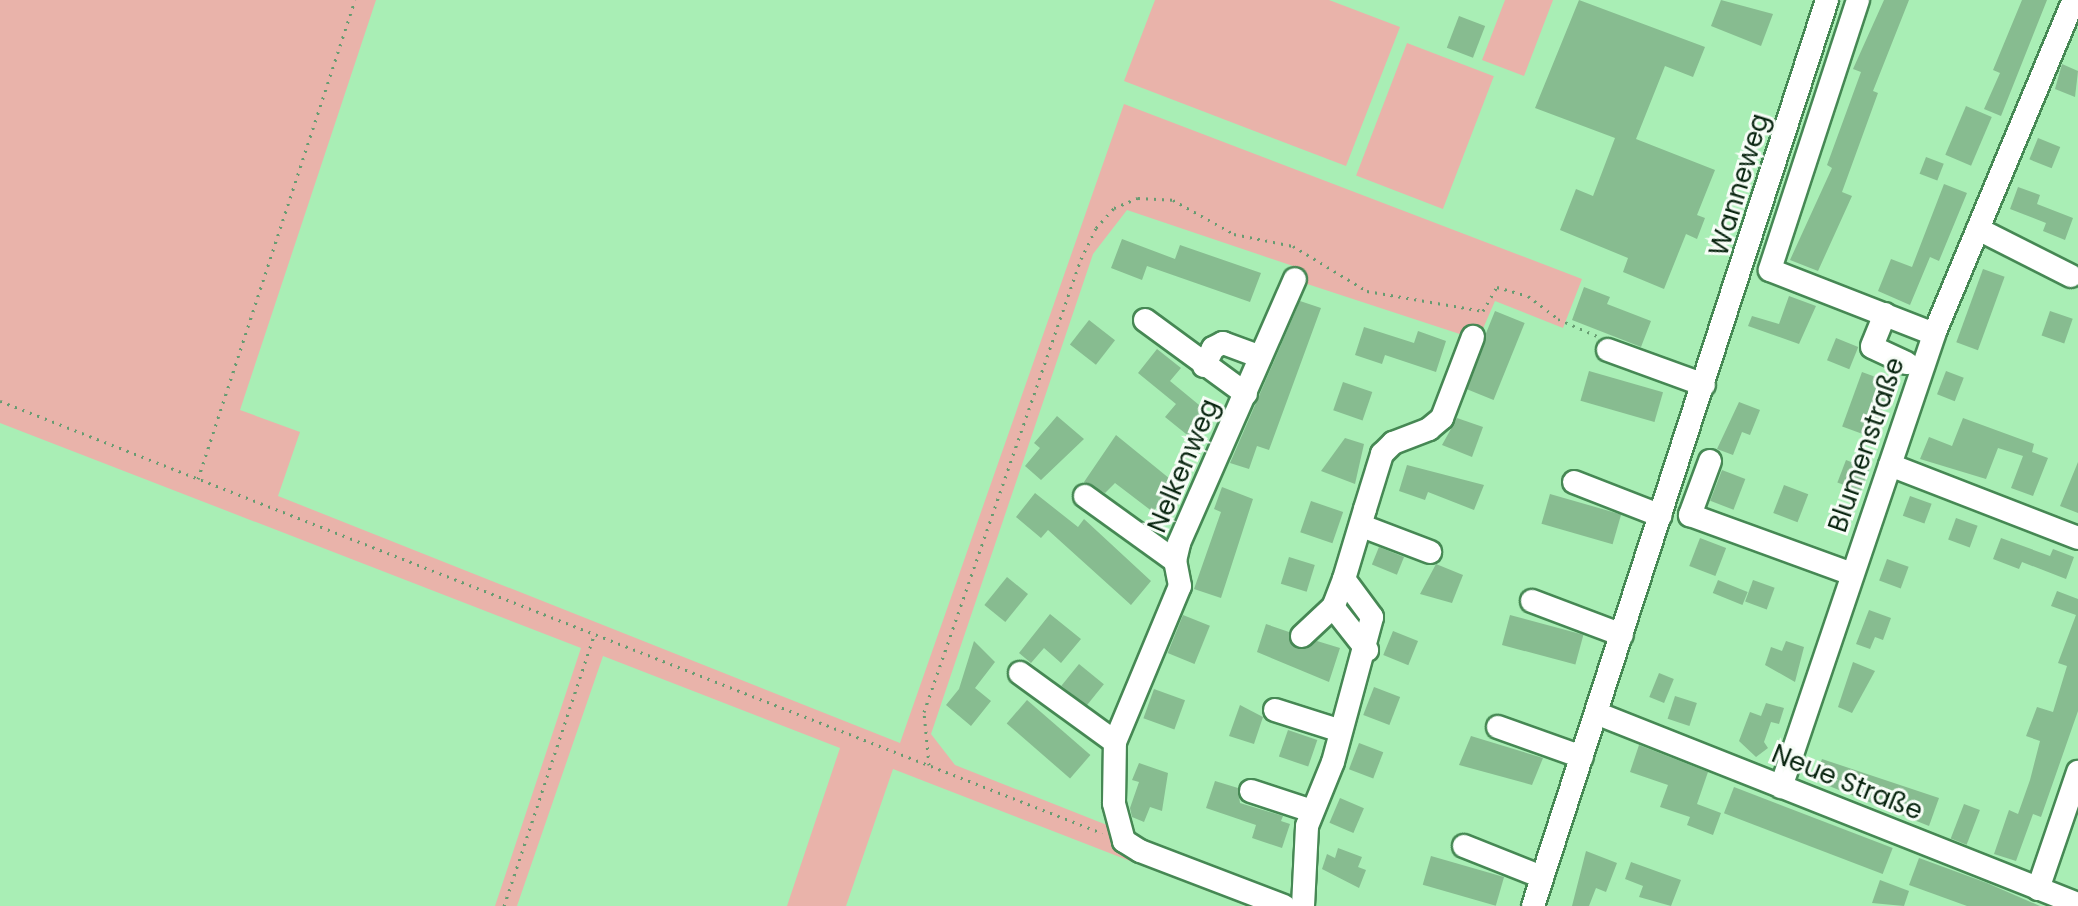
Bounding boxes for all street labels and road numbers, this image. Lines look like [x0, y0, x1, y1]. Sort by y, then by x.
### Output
street label: Wanneweg [1704, 110, 1776, 260]
street label: Blumenstraße [1823, 354, 1911, 536]
street label: Nelkenweg [1142, 395, 1226, 537]
street label: Neue Straße [1767, 739, 1927, 827]

